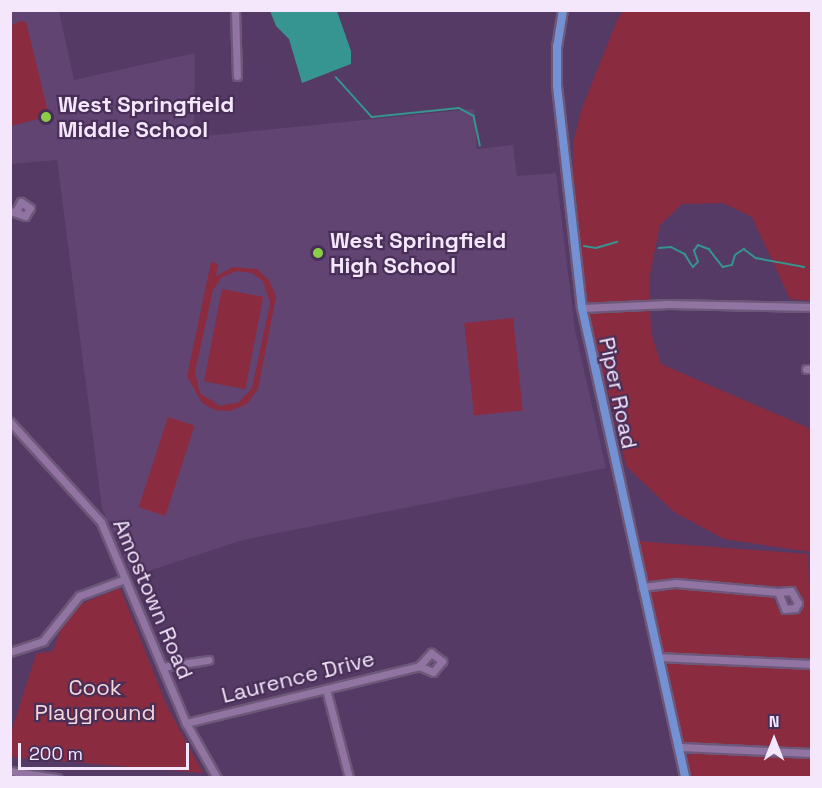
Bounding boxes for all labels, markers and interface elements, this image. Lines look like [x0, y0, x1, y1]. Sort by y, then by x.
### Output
place label: West Springfield Middle School [58, 91, 234, 142]
marker: West Springfield Middle School [39, 110, 53, 124]
place label: West Springfield High School [330, 227, 506, 278]
marker: West Springfield High School [311, 246, 325, 260]
street label: Piper Road [593, 335, 643, 451]
street label: Amostown Road [107, 515, 199, 683]
street label: Laurence Drive [219, 645, 377, 709]
park label: Cook Playground [34, 674, 156, 726]
north arrow [744, 710, 804, 770]
text: N [769, 711, 779, 732]
scale bar [21, 731, 192, 769]
text: 200 m [29, 742, 83, 765]

